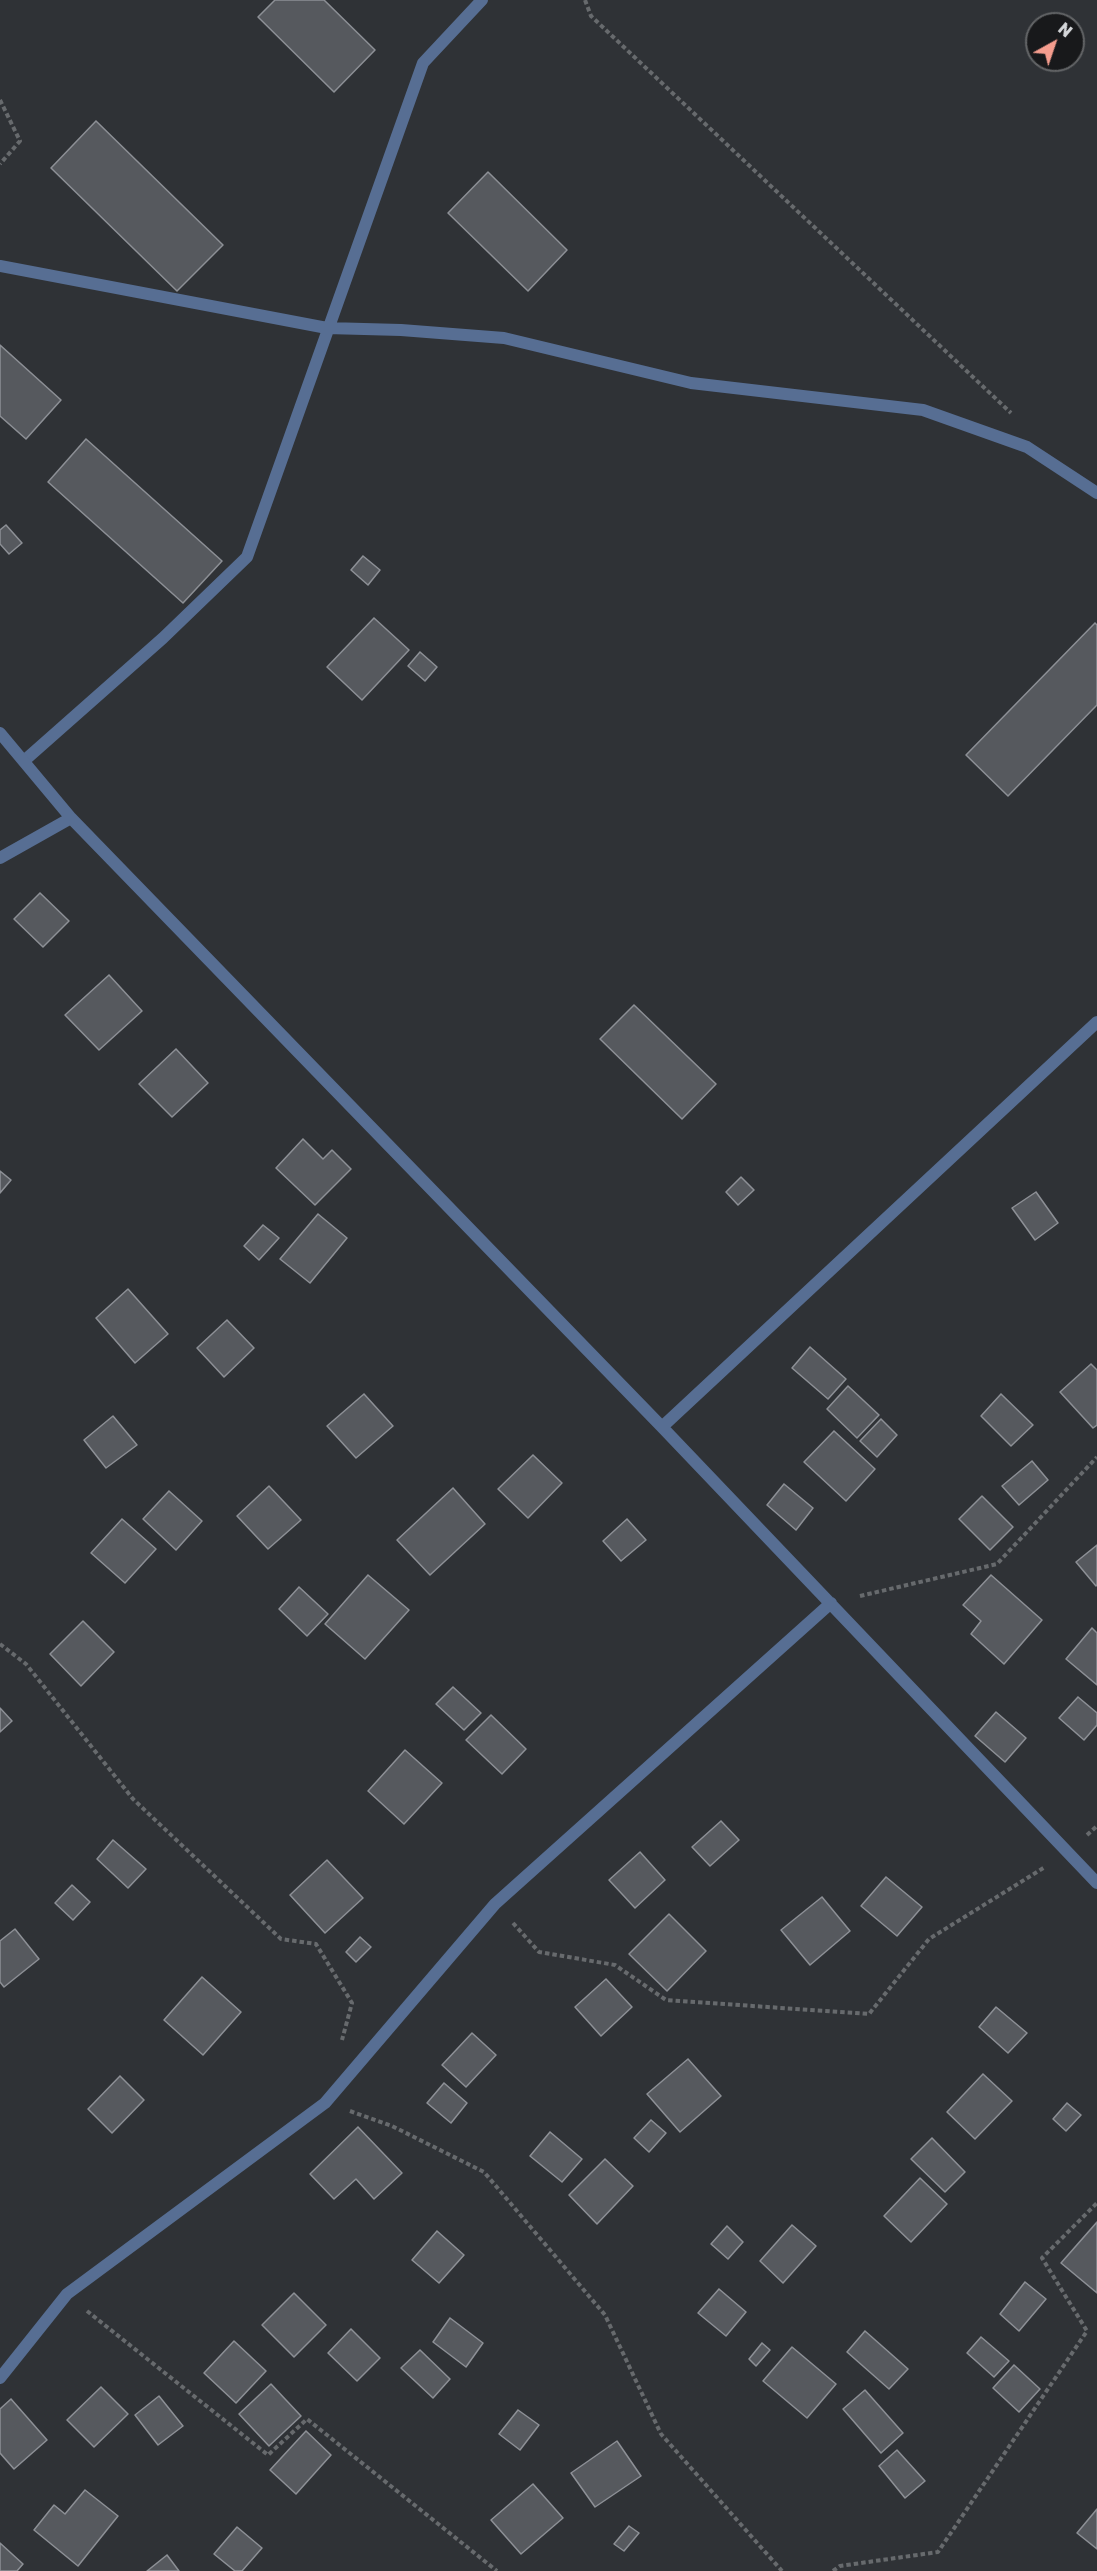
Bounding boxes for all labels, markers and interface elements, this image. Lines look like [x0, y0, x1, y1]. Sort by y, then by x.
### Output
north arrow [1025, 12, 1085, 72]
text: N [1054, 18, 1076, 41]

